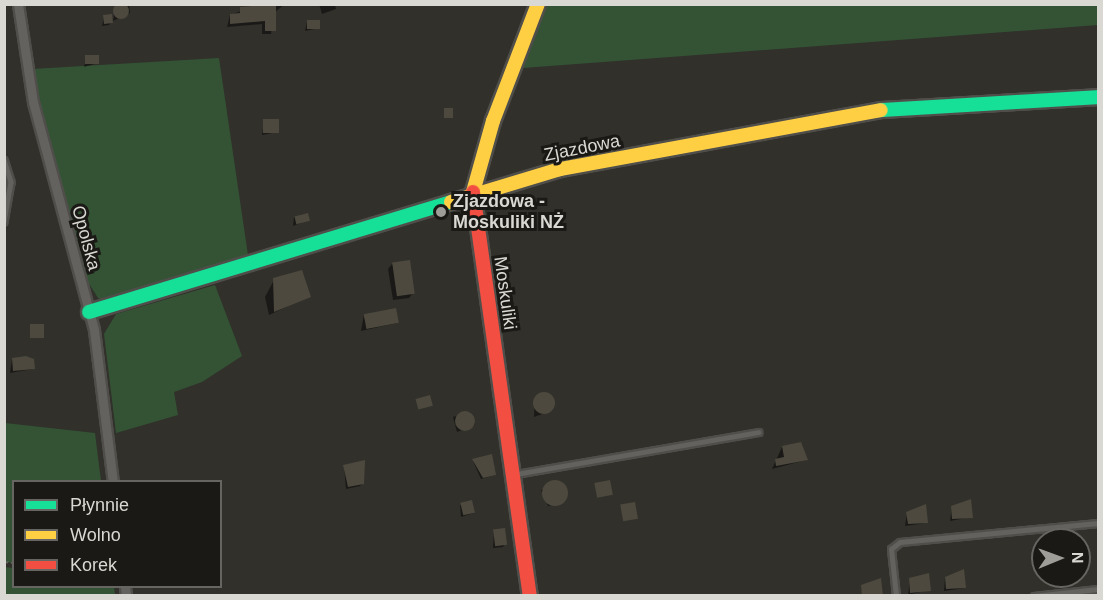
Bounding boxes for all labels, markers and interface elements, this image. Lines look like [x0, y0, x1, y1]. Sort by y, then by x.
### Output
street label: Zjazdowa [542, 130, 622, 166]
place label: Zjazdowa - Moskuliki NŻ [453, 191, 564, 234]
street label: Opolska [67, 203, 105, 273]
marker: Zjazdowa - Moskuliki NŻ [434, 205, 448, 219]
street label: Moskuliki [489, 255, 521, 331]
legend [12, 480, 222, 588]
text: Płynnie [70, 495, 129, 515]
text: Wolno [70, 525, 121, 545]
north arrow [1031, 528, 1091, 588]
text: N [1069, 552, 1086, 564]
text: Korek [70, 555, 117, 575]

